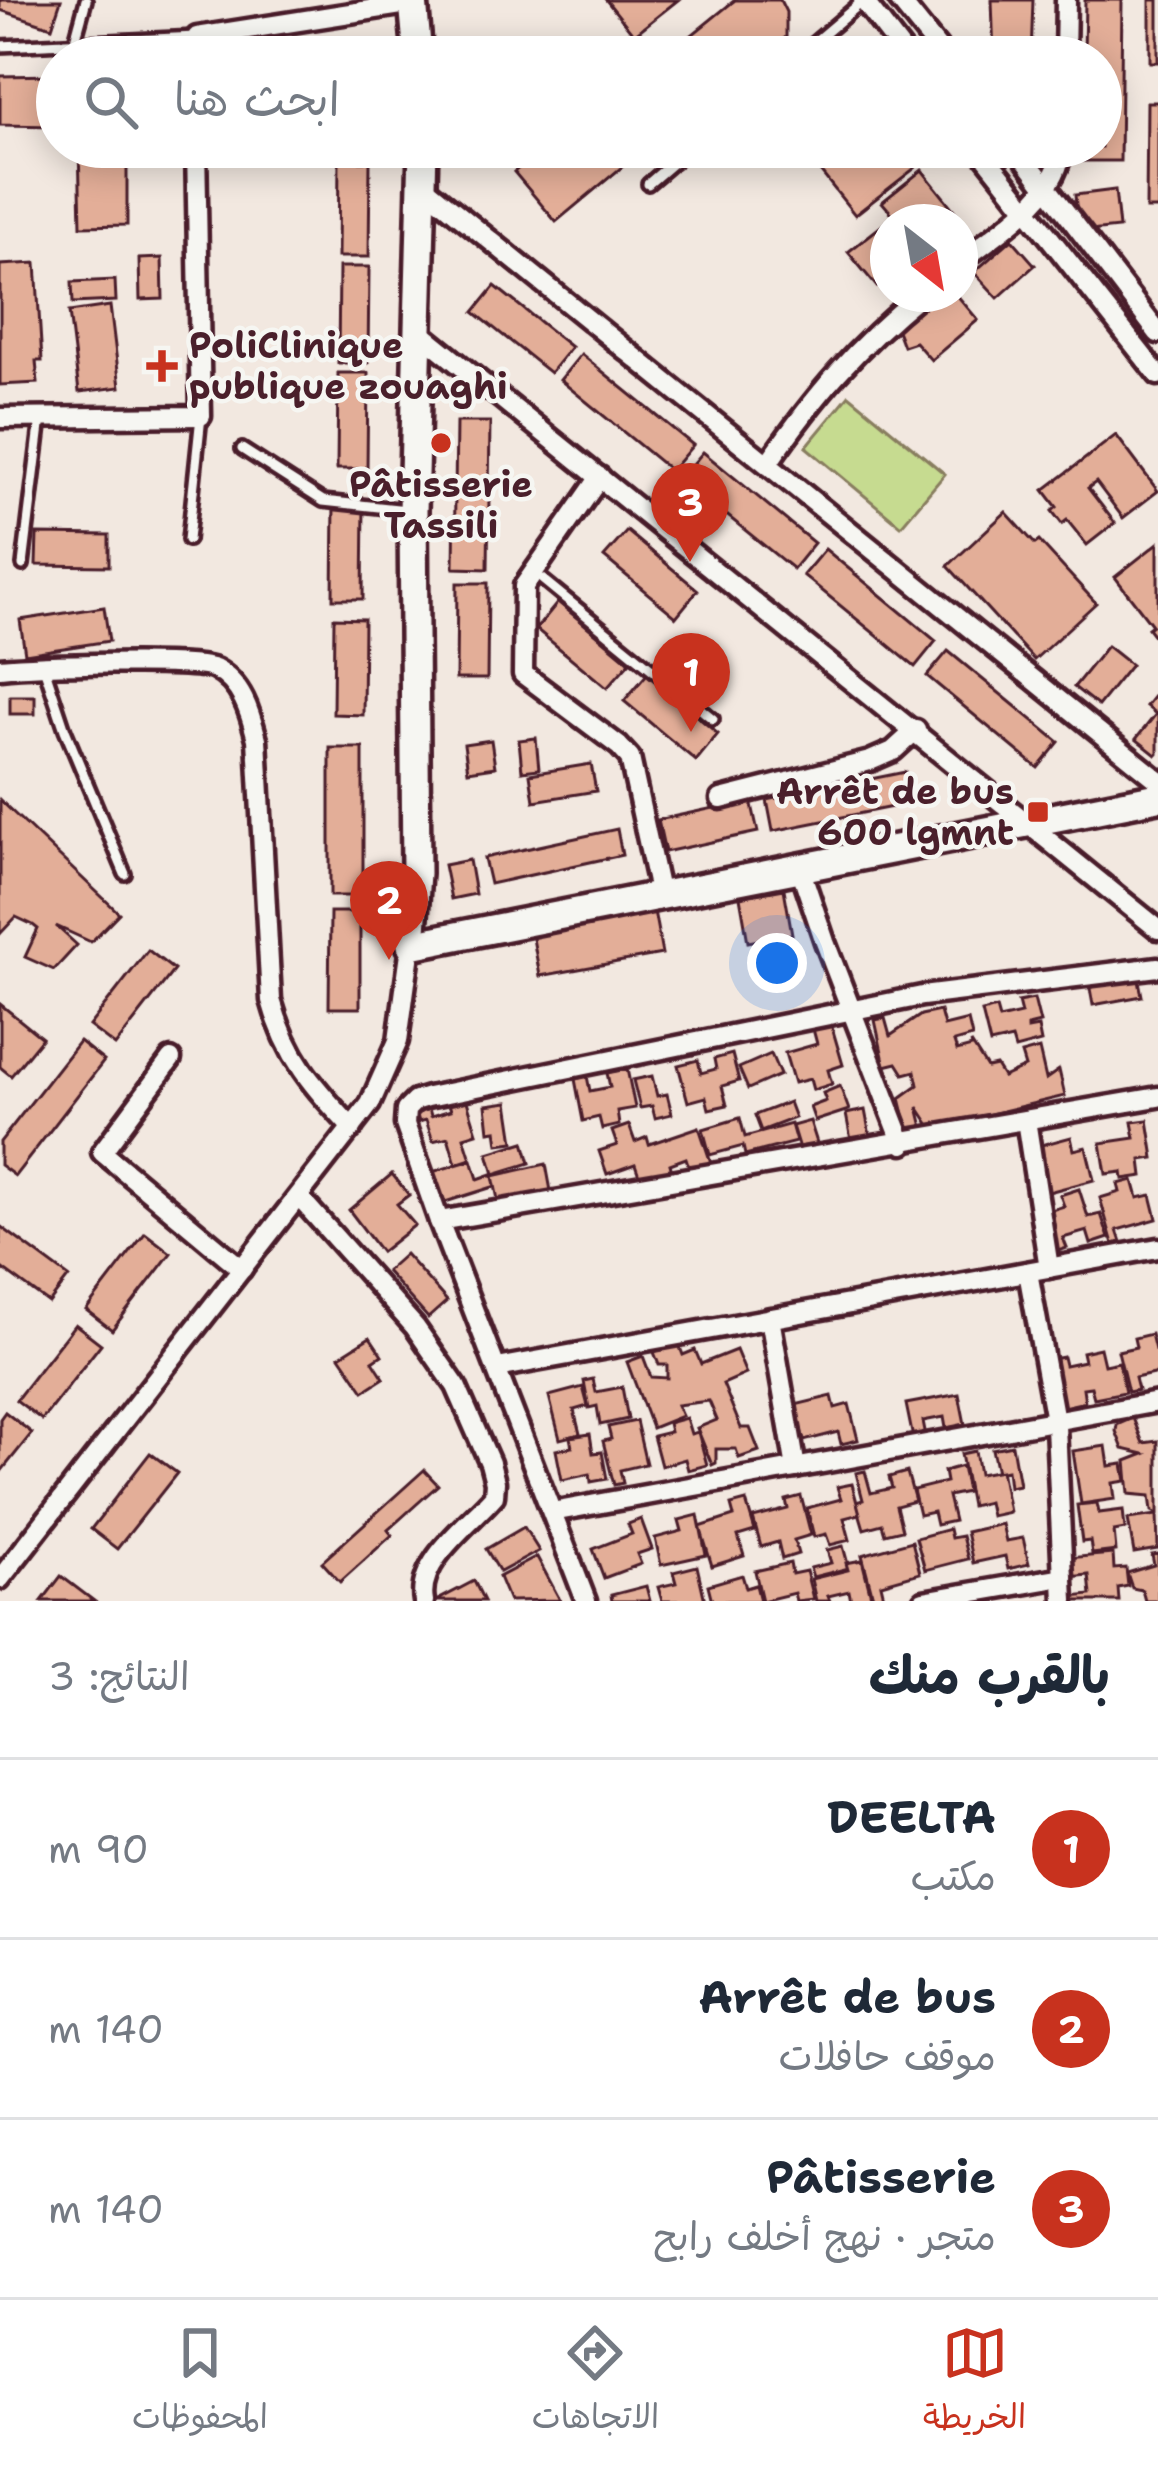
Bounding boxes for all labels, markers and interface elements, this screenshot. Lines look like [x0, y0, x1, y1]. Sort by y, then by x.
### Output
search box [36, 36, 1122, 168]
icon: search [78, 69, 144, 135]
text: ابحث هنا [174, 69, 340, 129]
north arrow [870, 204, 978, 312]
place label: PoliClinique publique zouaghi [189, 321, 508, 411]
marker: PoliClinique publique zouaghi [146, 350, 178, 382]
marker: Pâtisserie Tassili [428, 430, 454, 456]
place label: Pâtisserie Tassili [349, 460, 533, 550]
pin: 3 [651, 463, 729, 562]
pin: 1 [652, 633, 730, 732]
place label: Arrêt de bus 600 lgmnt [776, 767, 1014, 857]
marker: Arrêt de bus 600 lgmnt [1025, 799, 1051, 825]
pin: 2 [350, 861, 428, 960]
your location [747, 933, 807, 993]
text: بالقرب منك [869, 1641, 1110, 1709]
text: النتائج: 3 [48, 1650, 190, 1702]
text: DEELTA [827, 1787, 996, 1847]
text: 90 m [48, 1823, 149, 1875]
text: 1 [1062, 1823, 1080, 1875]
text: مكتب [911, 1850, 996, 1902]
text: Arrêt de bus [698, 1967, 996, 2027]
text: 140 m [48, 2003, 164, 2055]
text: 2 [1057, 2003, 1085, 2055]
text: موقف حافلات [778, 2030, 996, 2082]
text: Pâtisserie [766, 2147, 996, 2207]
text: 140 m [48, 2183, 164, 2235]
text: 3 [1057, 2183, 1085, 2235]
text: متجر · نهج أخلف رابح [653, 2210, 996, 2262]
tab: المحفوظات [132, 2320, 268, 2446]
tab: الاتجاهات [532, 2320, 659, 2446]
tab: الخريطة [923, 2320, 1026, 2446]

